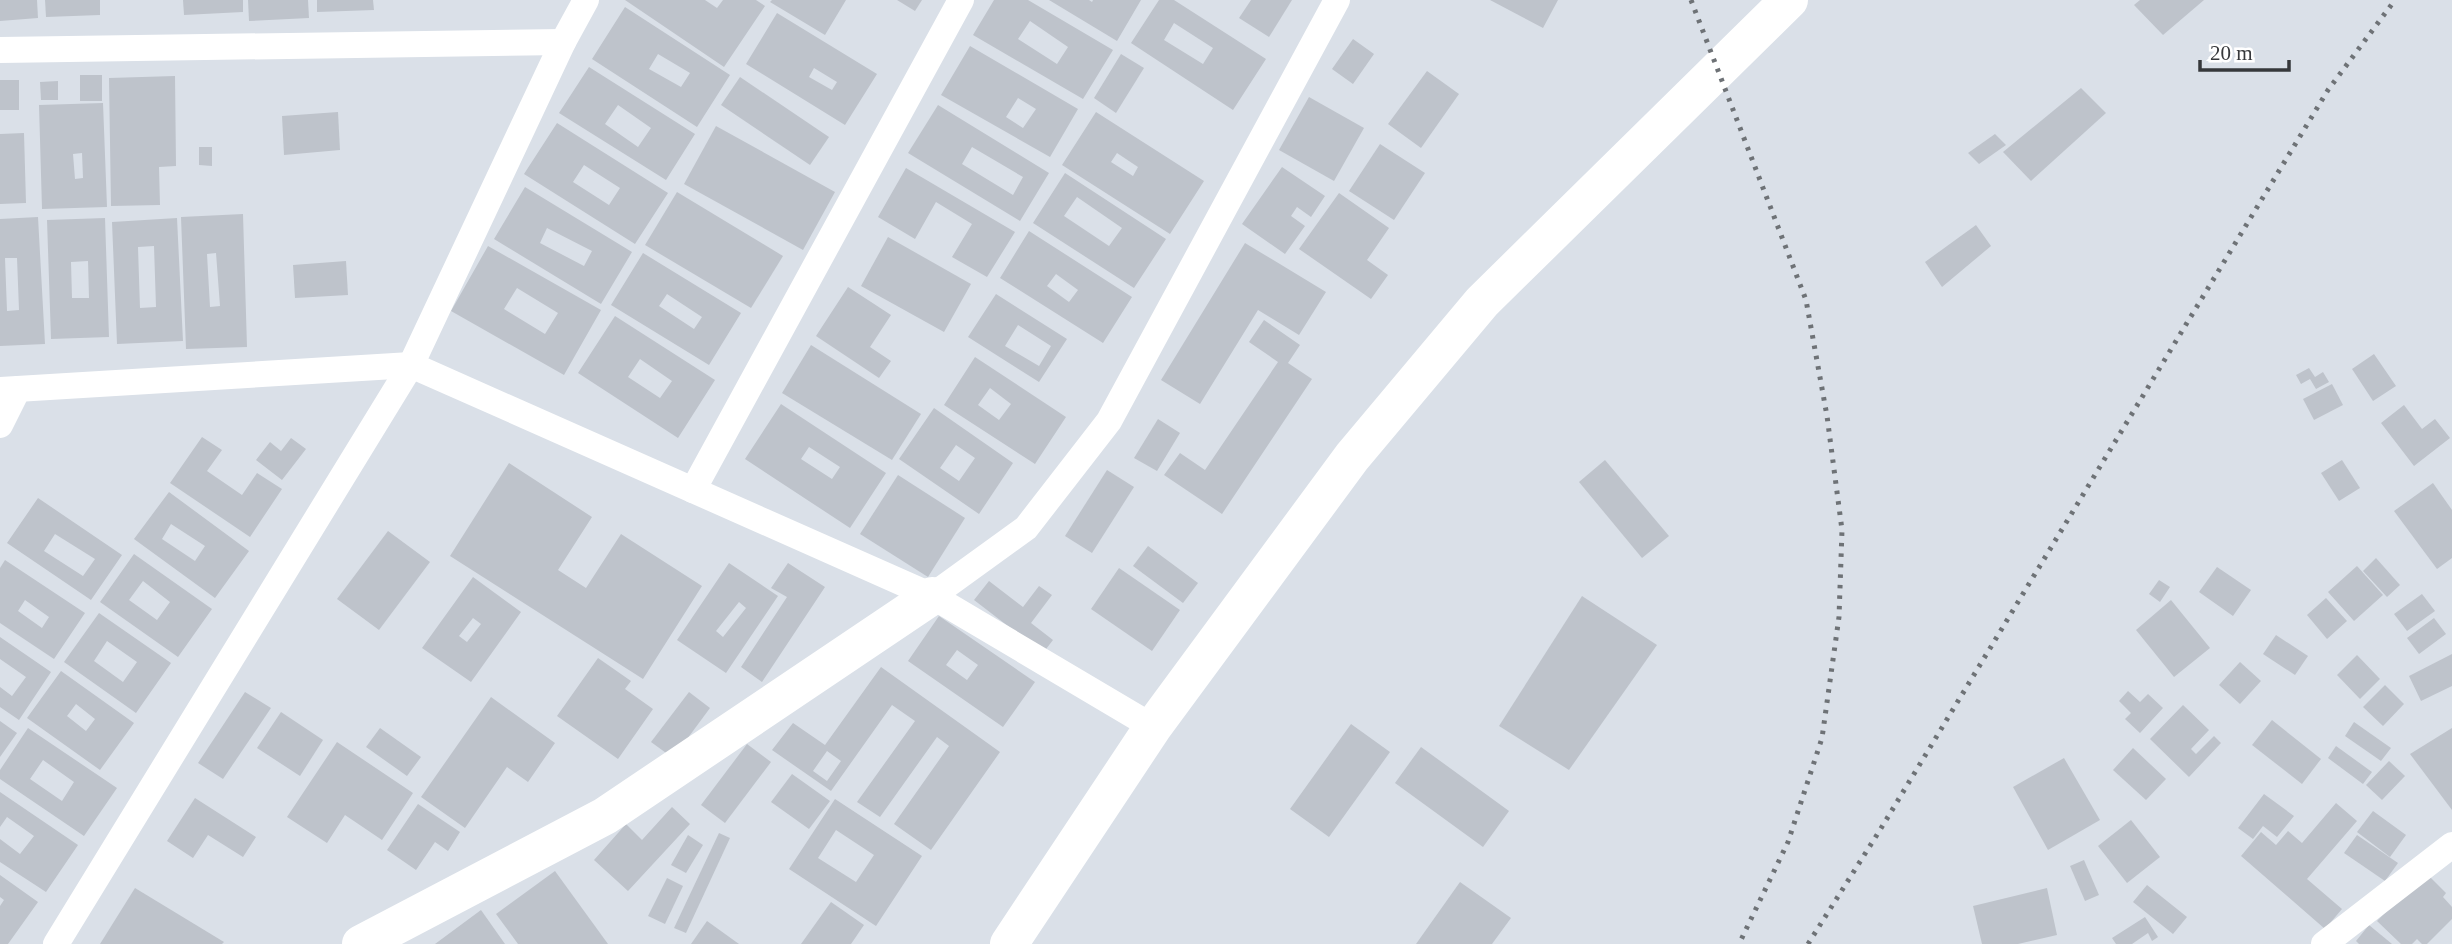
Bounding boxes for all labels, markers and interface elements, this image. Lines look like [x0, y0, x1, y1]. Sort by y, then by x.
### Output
scale bar [2200, 28, 2289, 72]
text: 20 m [2210, 41, 2253, 65]

